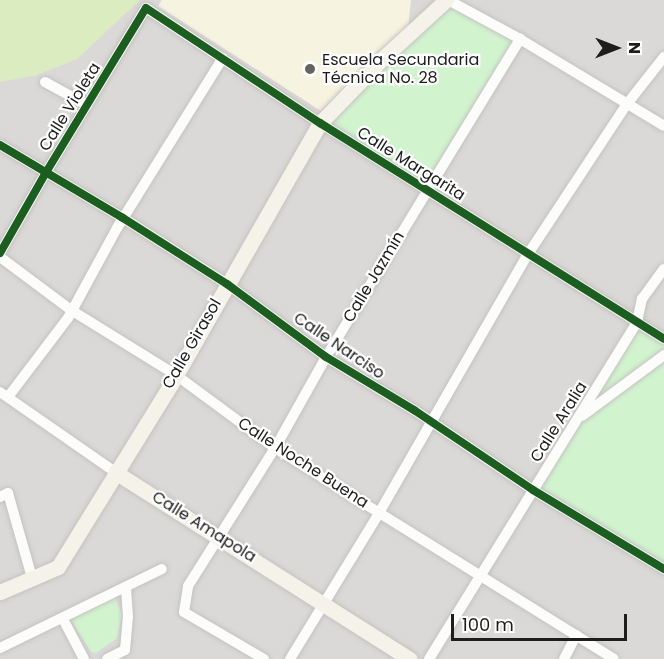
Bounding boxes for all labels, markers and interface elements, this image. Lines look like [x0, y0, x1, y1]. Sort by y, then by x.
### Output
north arrow [586, 18, 646, 78]
text: N [623, 42, 646, 54]
place label: Escuela Secundaria Técnica No. 28 [322, 50, 479, 88]
street label: Calle Violeta [35, 59, 105, 155]
marker: Escuela Secundaria Técnica No. 28 [303, 62, 317, 76]
street label: Calle Margarita [353, 123, 469, 205]
street label: Calle Jazmín [339, 228, 409, 326]
street label: Calle Girasol [158, 295, 226, 393]
street label: Calle Narciso [290, 309, 388, 383]
street label: Calle Aralia [527, 378, 591, 466]
street label: Calle Noche Buena [234, 414, 372, 512]
street label: Calle Amapola [148, 487, 260, 567]
scale bar [454, 602, 630, 640]
text: 100 m [462, 612, 514, 637]

